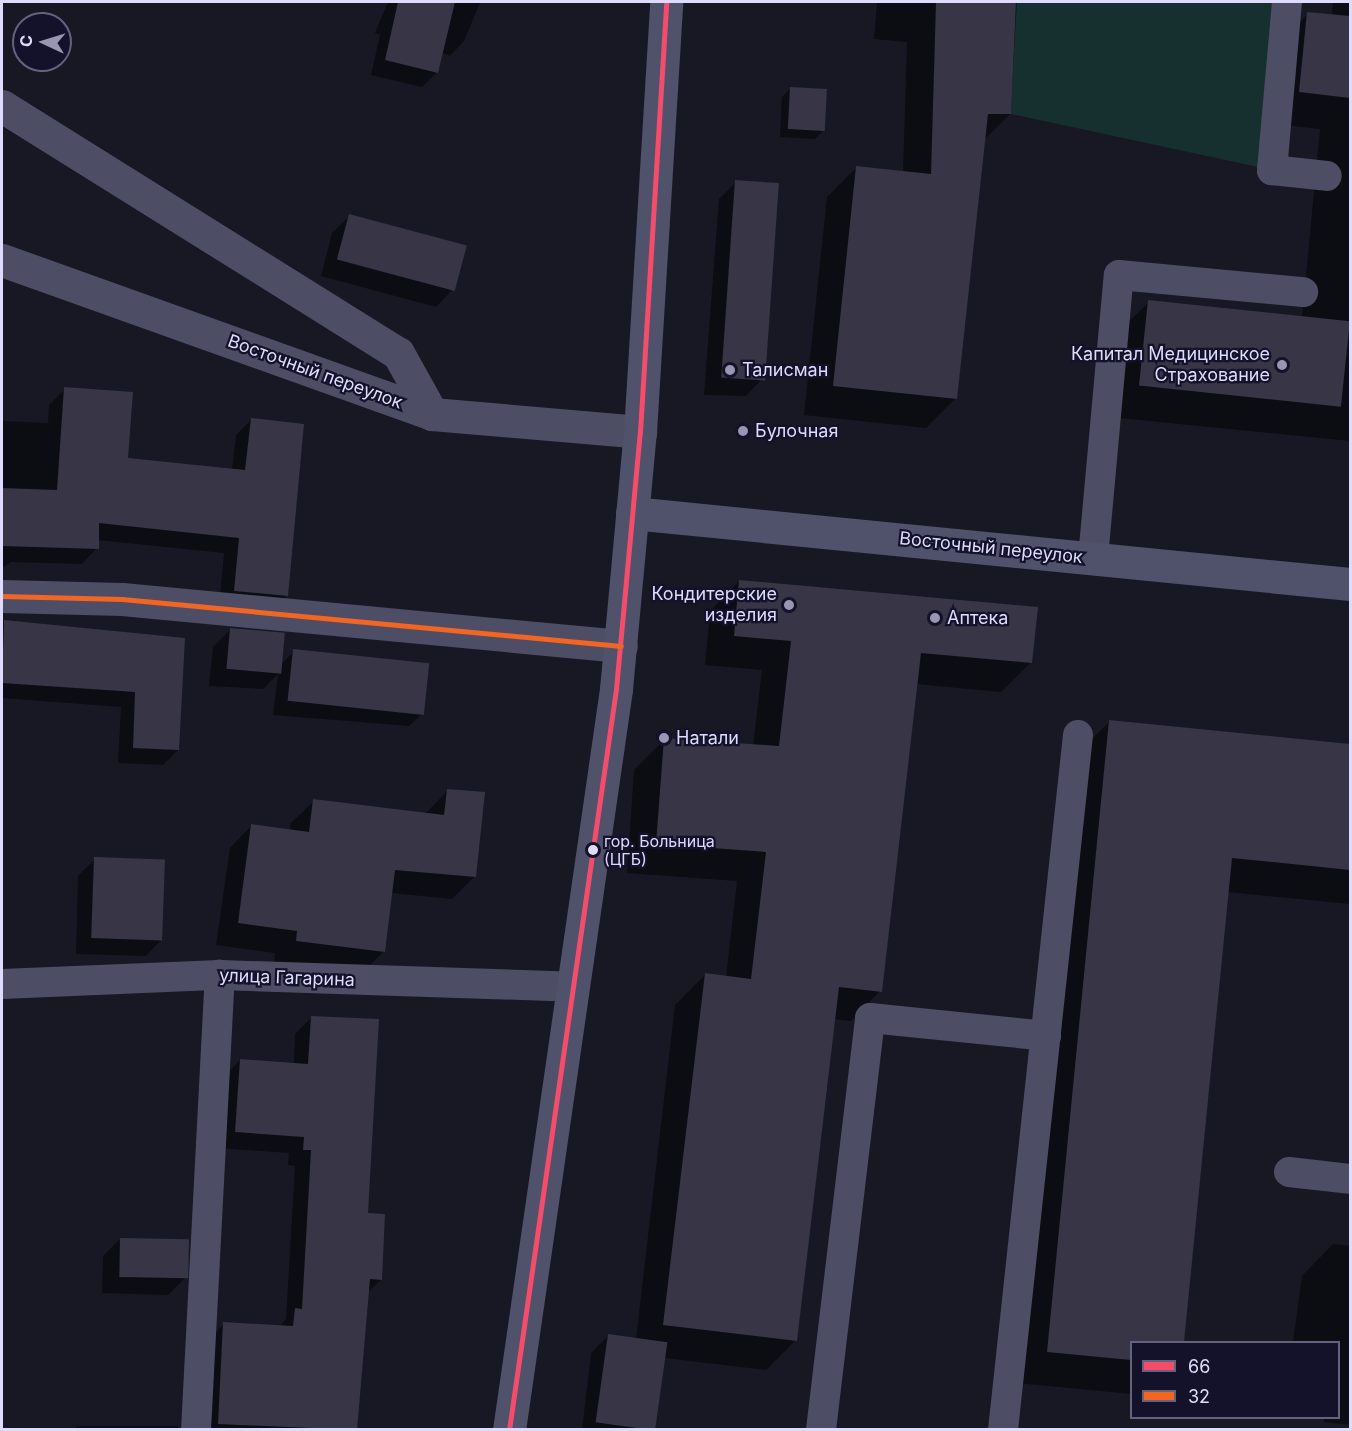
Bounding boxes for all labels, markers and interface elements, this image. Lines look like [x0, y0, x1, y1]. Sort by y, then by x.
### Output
north arrow [12, 12, 72, 72]
text: С [16, 34, 36, 47]
street label: Восточный переулок [225, 330, 405, 414]
place label: Капитал Медицинское Страхование [1071, 344, 1270, 386]
marker: Капитал Медицинское Страхование [1275, 358, 1289, 372]
place label: Талисман [742, 359, 828, 381]
marker: Талисман [723, 363, 737, 377]
place label: Булочная [755, 420, 838, 442]
marker: Булочная [736, 424, 750, 438]
street label: Восточный переулок [898, 528, 1084, 568]
place label: Кондитерские изделия [651, 584, 777, 626]
marker: Кондитерские изделия [782, 598, 796, 612]
place label: Аптека [947, 607, 1008, 629]
marker: Аптека [928, 611, 942, 625]
place label: Натали [676, 727, 739, 749]
marker: Натали [657, 731, 671, 745]
place label: гор. Больница (ЦГБ) [604, 831, 715, 869]
marker: гор. Больница (ЦГБ) [587, 844, 599, 856]
street label: улица Гагарина [219, 965, 355, 991]
legend [1130, 1341, 1340, 1419]
text: 66 [1188, 1356, 1210, 1377]
text: 32 [1188, 1386, 1210, 1407]

